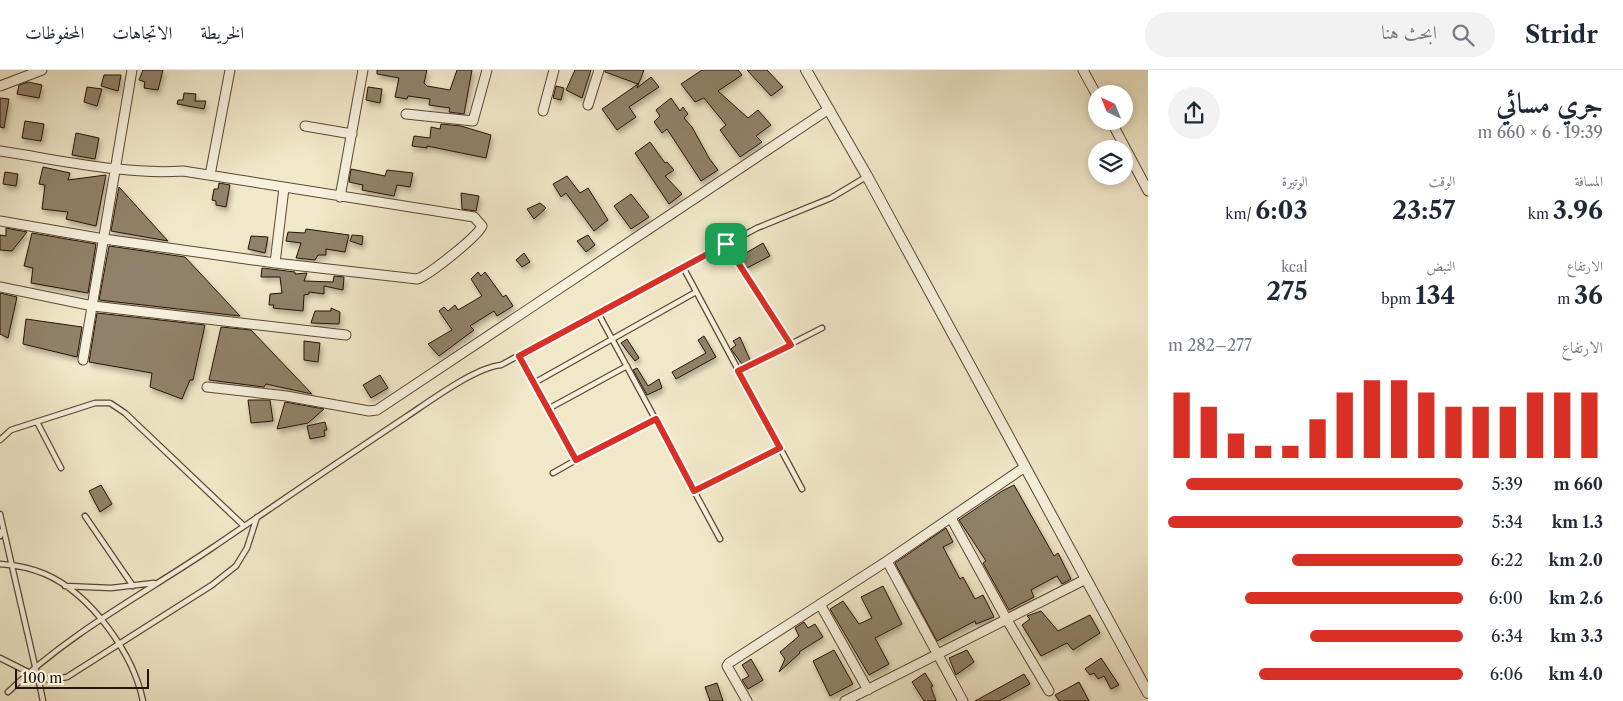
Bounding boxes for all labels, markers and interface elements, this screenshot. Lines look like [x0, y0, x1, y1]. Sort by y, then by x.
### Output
search box [1145, 12, 1495, 57]
text: Stridr [1525, 20, 1598, 49]
text: ابحث هنا [1381, 21, 1437, 44]
icon: search [1449, 21, 1477, 49]
text: المحفوظات [25, 22, 84, 44]
text: الاتجاهات [112, 22, 172, 44]
text: الخريطة [200, 22, 244, 44]
north arrow [1088, 85, 1132, 130]
map controls [1088, 85, 1133, 185]
text: جري مسائي [1496, 86, 1603, 120]
button: share [1168, 87, 1220, 139]
text: 19:39 · 6 × 660 m [1477, 122, 1603, 142]
button: layers [1088, 140, 1133, 185]
text: الوتيرة [1282, 172, 1308, 190]
text: الوقت [1429, 172, 1455, 190]
text: المسافة [1574, 172, 1603, 190]
text: 6:03 [1255, 195, 1308, 226]
text: 23:57 [1392, 195, 1455, 226]
text: 3.96 [1553, 195, 1603, 226]
text: /km [1225, 205, 1255, 223]
text: km [1528, 205, 1553, 223]
pin [705, 223, 747, 265]
icon: arrive [712, 230, 740, 258]
text: النبض [1426, 257, 1455, 275]
text: الارتفاع [1567, 257, 1603, 275]
text: kcal [1281, 258, 1308, 276]
text: 275 [1266, 276, 1308, 307]
text: 134 [1415, 280, 1455, 311]
text: 36 [1574, 280, 1603, 311]
text: bpm [1381, 290, 1415, 308]
text: m [1557, 290, 1574, 308]
text: 277–282 m [1168, 335, 1252, 355]
text: الارتفاع [1561, 337, 1603, 357]
text: 5:39 [1492, 474, 1523, 494]
text: 660 m [1554, 474, 1603, 494]
text: 5:34 [1492, 512, 1523, 532]
text: 1.3 km [1552, 512, 1603, 532]
text: 6:22 [1491, 550, 1523, 570]
text: 2.0 km [1549, 550, 1603, 570]
text: 6:00 [1489, 588, 1523, 608]
text: 2.6 km [1549, 588, 1603, 608]
text: 6:34 [1491, 626, 1523, 646]
text: 3.3 km [1550, 626, 1603, 646]
text: 6:06 [1490, 664, 1523, 684]
text: 4.0 km [1549, 664, 1603, 684]
scale bar [15, 666, 149, 689]
text: 100 m [22, 669, 62, 687]

